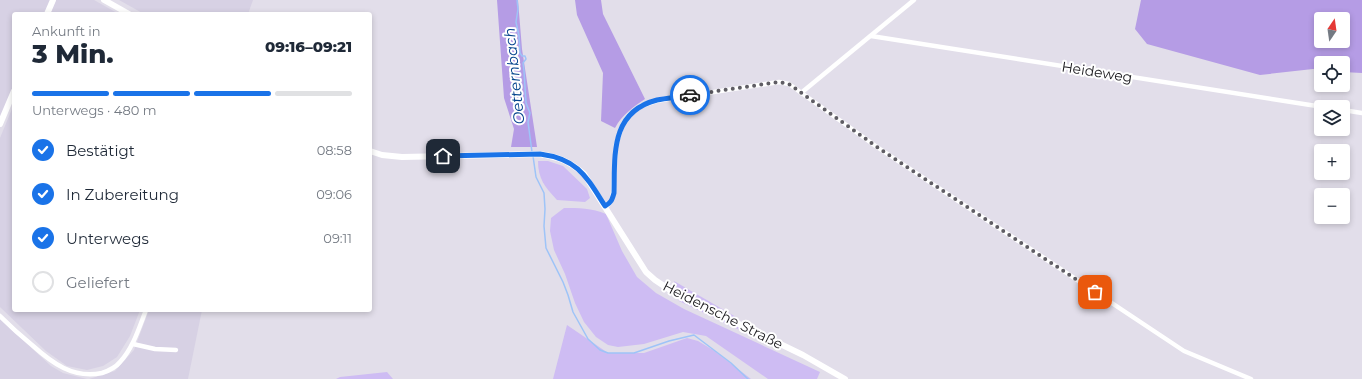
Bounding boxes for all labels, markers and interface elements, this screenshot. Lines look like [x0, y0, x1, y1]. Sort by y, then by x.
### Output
north arrow [1314, 12, 1350, 48]
map controls [1314, 12, 1350, 224]
text: Ankunft in [32, 23, 101, 39]
water label: Oetternbach [499, 27, 529, 125]
text: 09:16–09:21 [265, 37, 352, 56]
text: 3 Min. [32, 38, 114, 70]
button: locate [1314, 56, 1350, 92]
street label: Heideweg [1060, 58, 1134, 86]
courier [670, 75, 710, 115]
icon: car [679, 84, 701, 106]
button: layers [1314, 100, 1350, 136]
text: Unterwegs · 480 m [32, 102, 157, 118]
icon: check [32, 139, 54, 161]
pin [426, 139, 460, 173]
text: Bestätigt [66, 141, 135, 160]
text: 08:58 [317, 142, 352, 158]
button: + [1314, 144, 1350, 180]
icon: home [432, 145, 454, 167]
icon: check [32, 183, 54, 205]
text: In Zubereitung [66, 185, 179, 204]
text: 09:06 [316, 186, 352, 202]
button: − [1314, 188, 1350, 224]
icon: check [32, 227, 54, 249]
text: Unterwegs [66, 229, 149, 248]
text: 09:11 [323, 230, 352, 246]
text: Geliefert [66, 273, 130, 292]
pin [1078, 275, 1112, 309]
street label: Heidensche Straße [660, 277, 786, 353]
icon: bag [1084, 281, 1106, 303]

